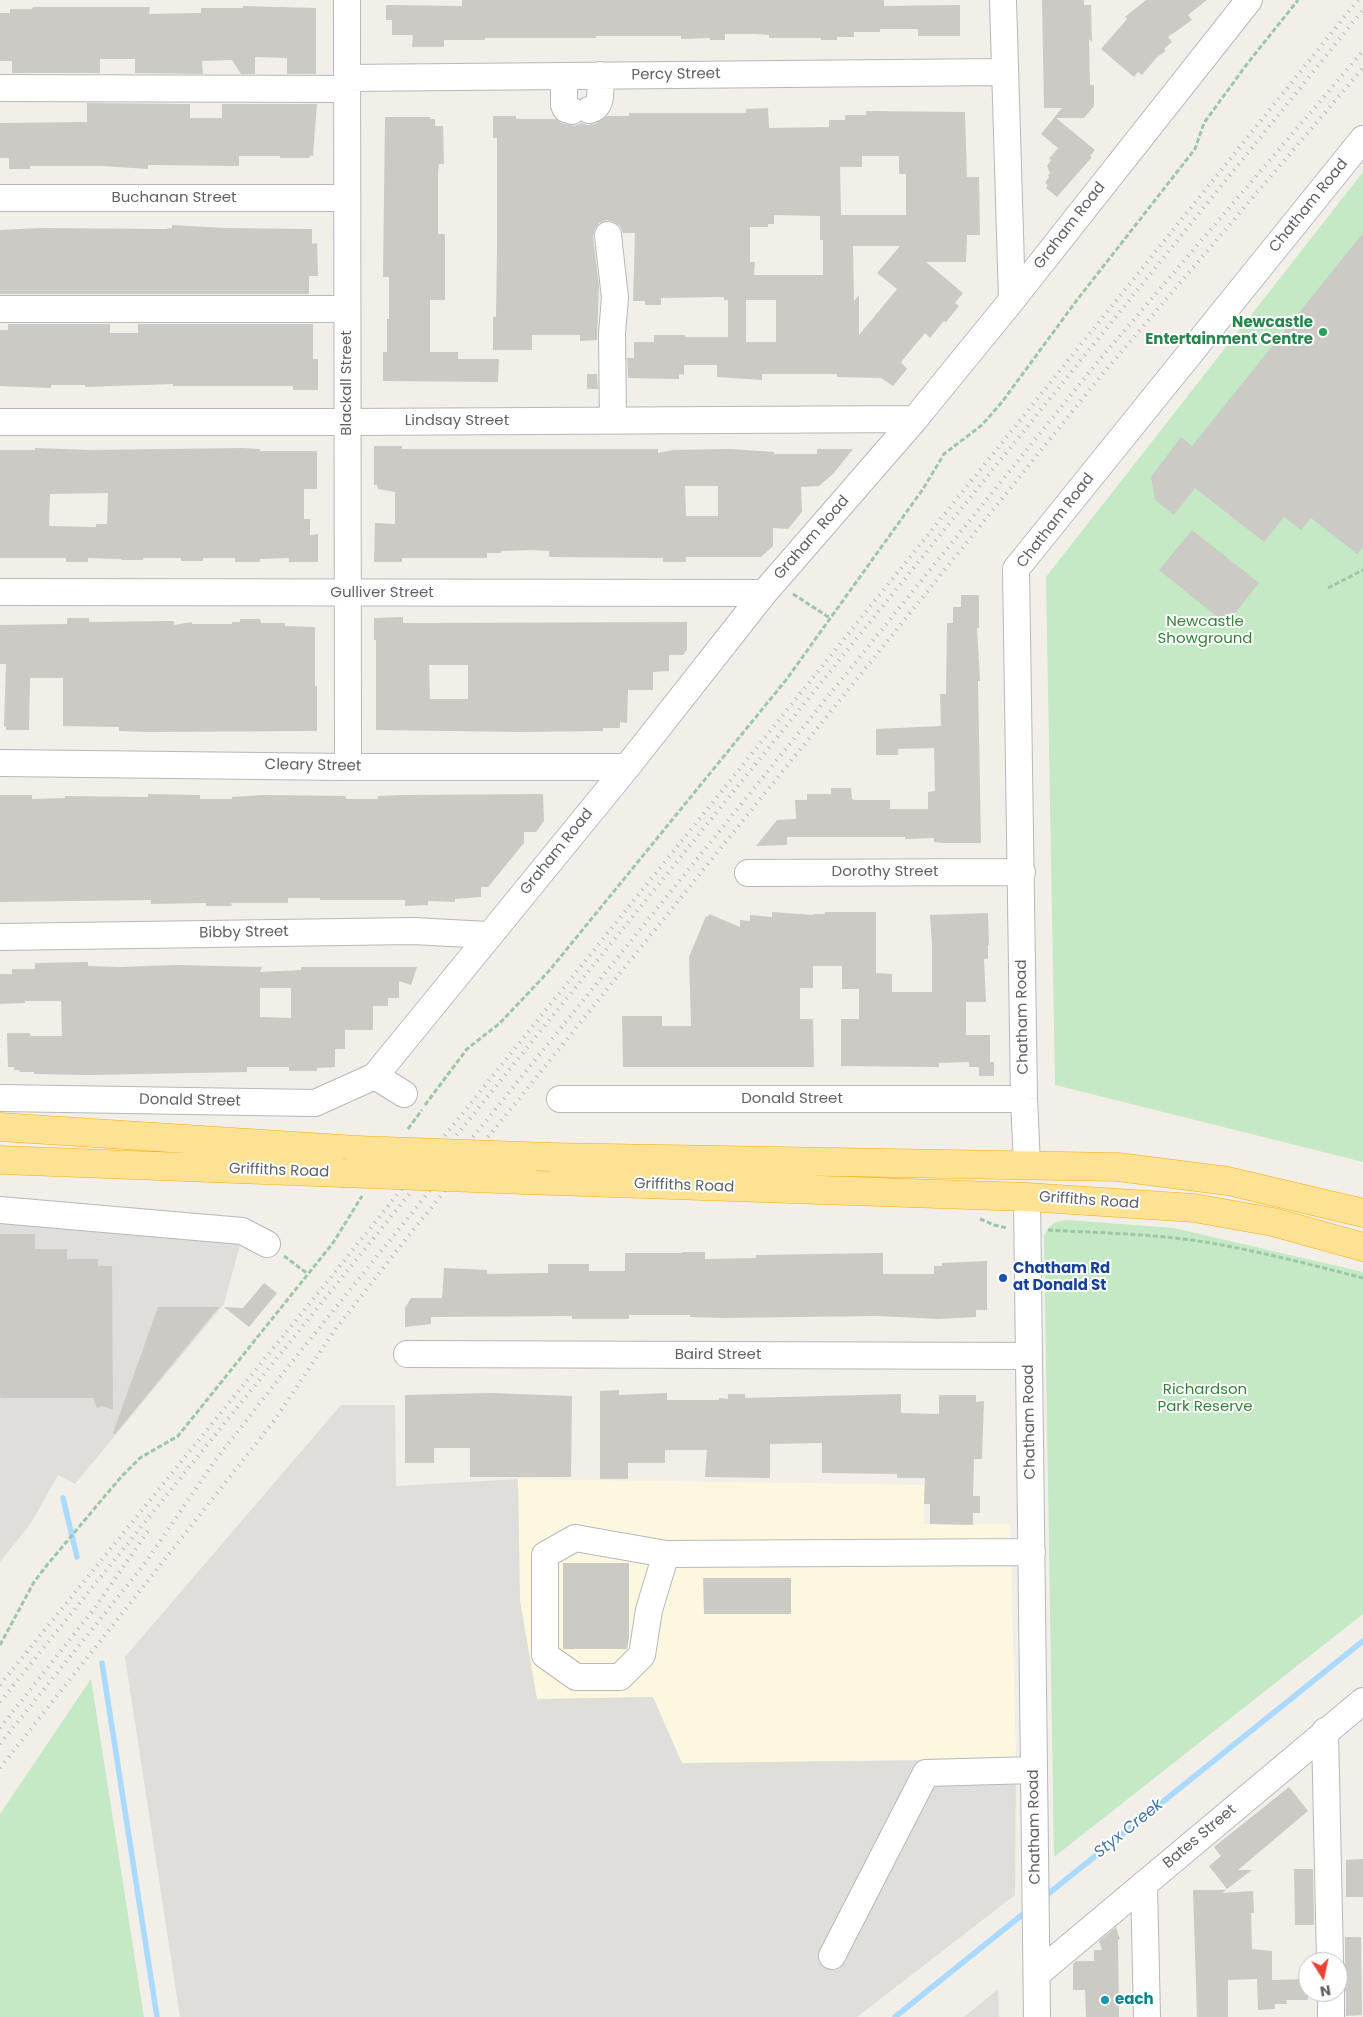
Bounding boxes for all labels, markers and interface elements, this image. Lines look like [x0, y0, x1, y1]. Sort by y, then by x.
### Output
street label: Percy Street [631, 65, 721, 85]
street label: Chatham Road [1266, 156, 1352, 256]
street label: Graham Road [1030, 179, 1110, 273]
street label: Buchanan Street [112, 189, 236, 207]
place label: Newcastle Entertainment Centre [1145, 314, 1313, 349]
marker: Newcastle Entertainment Centre [1317, 326, 1329, 338]
street label: Blackall Street [338, 330, 356, 436]
street label: Lindsay Street [405, 412, 509, 430]
street label: Chatham Road [1014, 470, 1098, 572]
street label: Graham Road [771, 492, 853, 584]
street label: Gulliver Street [330, 584, 434, 602]
park label: Newcastle Showground [1158, 613, 1252, 648]
street label: Cleary Street [265, 756, 361, 776]
street label: Graham Road [517, 805, 597, 899]
street label: Dorothy Street [832, 863, 938, 881]
street label: Bibby Street [199, 923, 289, 943]
street label: Chatham Road [1013, 959, 1033, 1075]
street label: Donald Street [741, 1090, 843, 1108]
street label: Donald Street [139, 1091, 241, 1111]
street label: Griffiths Road [229, 1160, 329, 1182]
street label: Griffiths Road [634, 1175, 734, 1197]
street label: Griffiths Road [1038, 1189, 1140, 1213]
place label: Chatham Rd at Donald St [1013, 1260, 1110, 1295]
marker: Chatham Rd at Donald St [997, 1272, 1009, 1284]
street label: Baird Street [675, 1346, 761, 1364]
street label: Chatham Road [1020, 1364, 1040, 1480]
park label: Richardson Park Reserve [1157, 1381, 1253, 1416]
street label: Chatham Road [1025, 1769, 1045, 1885]
water label: Styx Creek [1091, 1795, 1167, 1863]
street label: Bates Street [1160, 1801, 1240, 1873]
north arrow [1298, 1952, 1348, 2002]
text: N [1319, 1980, 1332, 2002]
place label: each [1115, 1991, 1154, 2009]
marker: each [1099, 1994, 1111, 2006]

